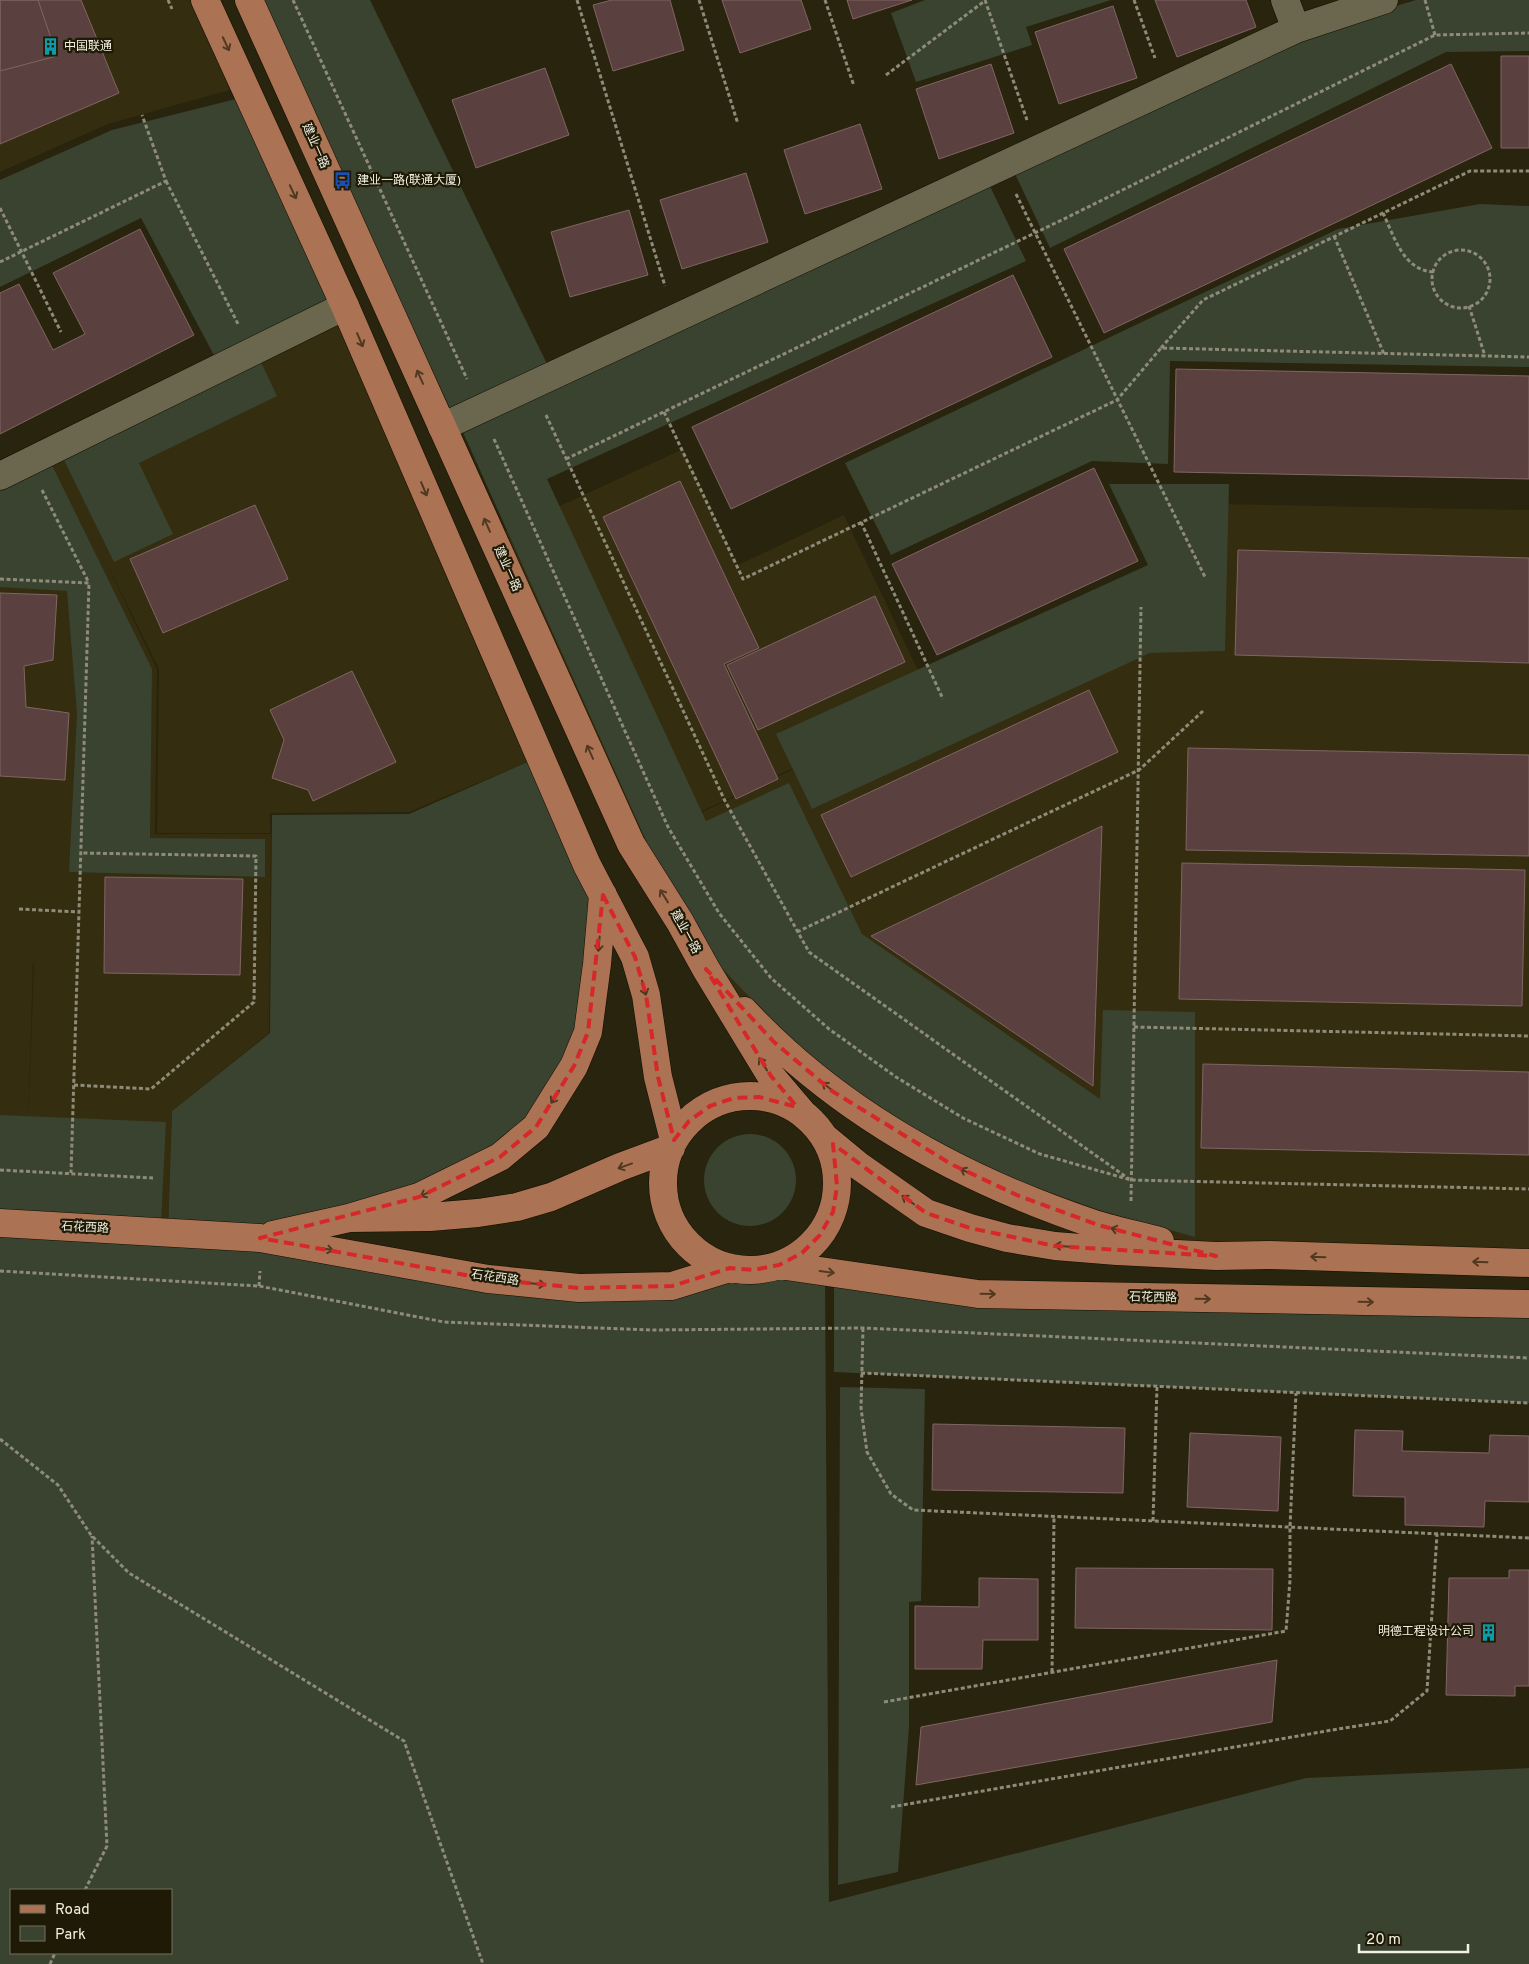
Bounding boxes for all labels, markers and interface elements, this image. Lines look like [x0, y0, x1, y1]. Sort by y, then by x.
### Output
one-way arrow [221, 36, 231, 51]
building icon: 中国联通 [40, 37, 60, 57]
place label: 中国联通 [64, 39, 112, 55]
street label: 建业一路 [298, 121, 332, 171]
bus stop icon: 建业一路(联通大厦) [333, 171, 353, 191]
place label: 建业一路(联通大厦) [357, 173, 461, 189]
one-way arrow [289, 184, 299, 199]
one-way arrow [356, 332, 366, 347]
one-way arrow [414, 370, 424, 385]
one-way arrow [421, 482, 430, 497]
one-way arrow [481, 518, 491, 533]
street label: 建业一路 [490, 544, 524, 594]
one-way arrow [584, 745, 594, 760]
one-way arrow [659, 890, 669, 904]
street label: 建业一路 [666, 907, 704, 957]
one-way arrow [594, 936, 604, 952]
one-way arrow [639, 979, 649, 995]
one-way arrow [758, 1058, 768, 1072]
one-way arrow [822, 1082, 835, 1093]
one-way arrow [549, 1090, 559, 1104]
one-way arrow [618, 1161, 634, 1171]
one-way arrow [960, 1166, 975, 1176]
one-way arrow [420, 1188, 435, 1198]
one-way arrow [901, 1195, 915, 1205]
street label: 石花西路 [61, 1219, 109, 1237]
one-way arrow [1110, 1225, 1126, 1235]
one-way arrow [1055, 1241, 1071, 1251]
one-way arrow [317, 1245, 333, 1255]
one-way arrow [1310, 1252, 1326, 1261]
one-way arrow [1473, 1257, 1489, 1266]
street label: 石花西路 [470, 1267, 520, 1289]
one-way arrow [819, 1268, 835, 1278]
one-way arrow [529, 1279, 545, 1289]
one-way arrow [980, 1290, 996, 1299]
street label: 石花西路 [1129, 1290, 1177, 1306]
one-way arrow [1195, 1295, 1211, 1304]
one-way arrow [1357, 1297, 1373, 1307]
building icon: 明德工程设计公司 [1478, 1622, 1498, 1642]
place label: 明德工程设计公司 [1378, 1624, 1474, 1640]
legend [10, 1889, 172, 1954]
text: Road [55, 1901, 90, 1920]
scale bar [1359, 1922, 1468, 1954]
text: Park [55, 1926, 86, 1945]
text: 20 m [1366, 1931, 1401, 1950]

